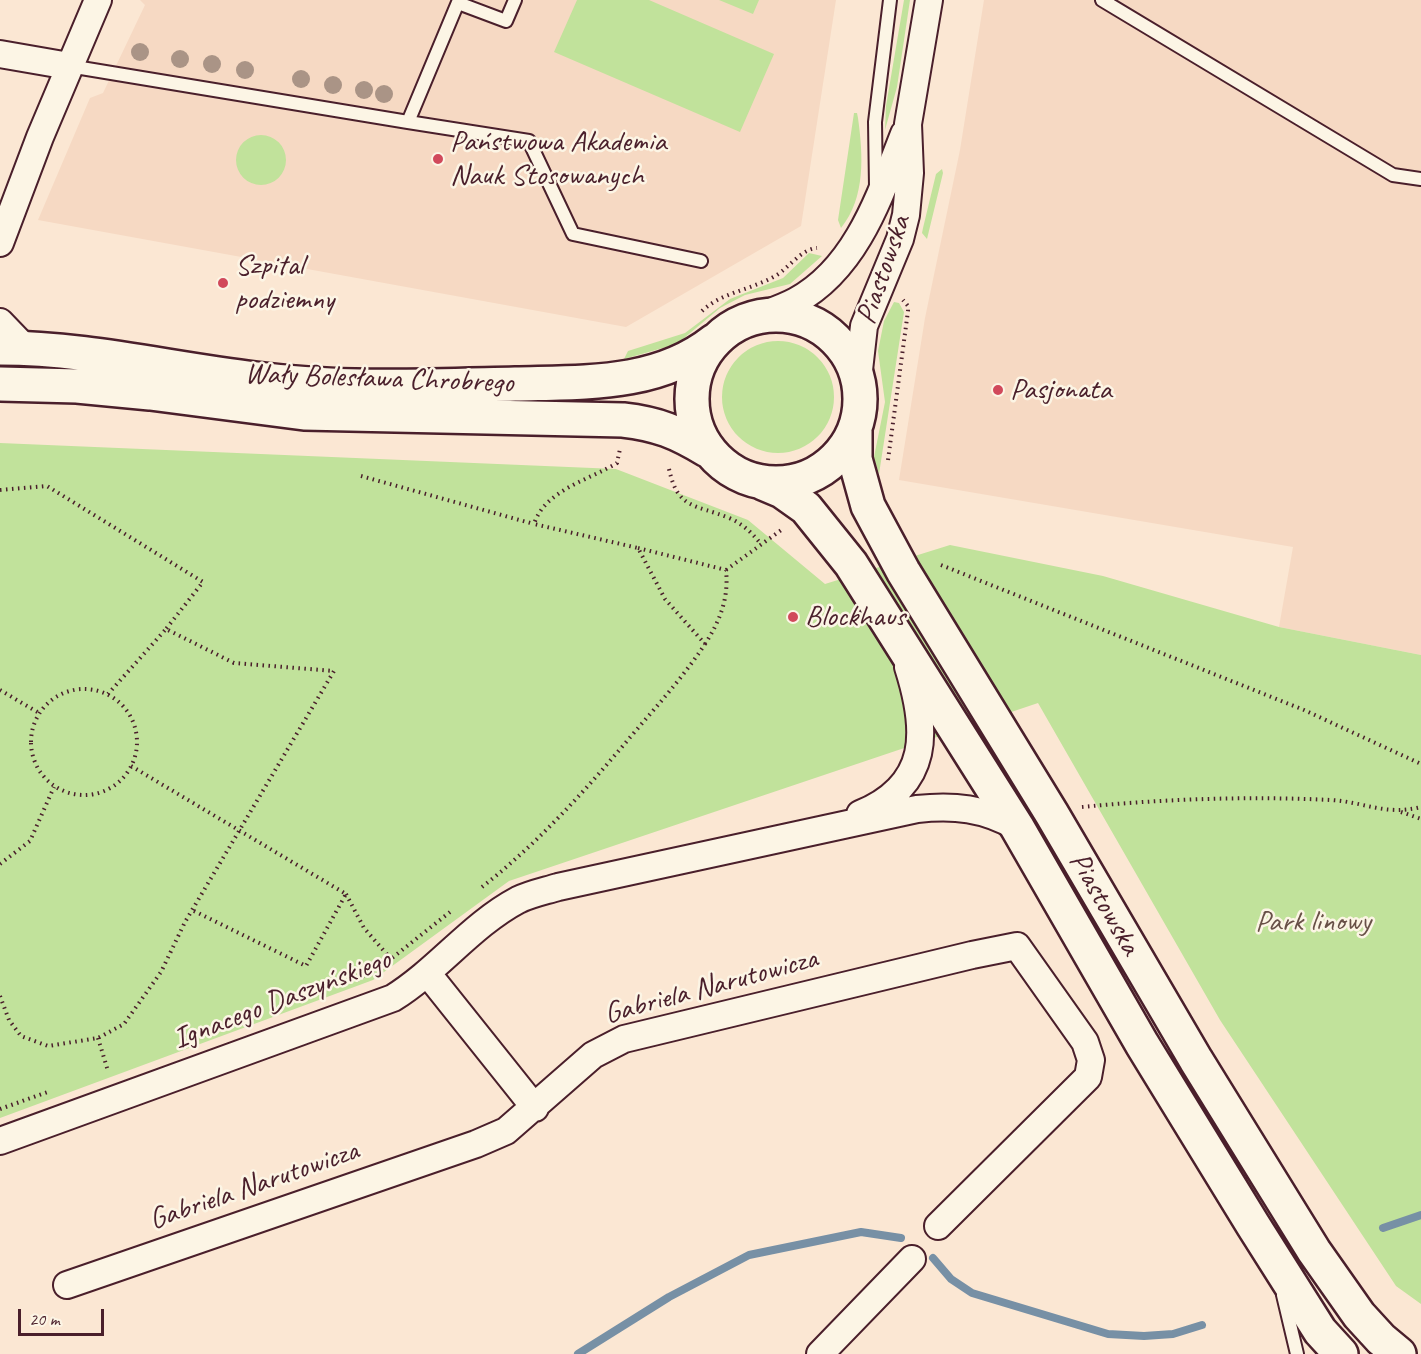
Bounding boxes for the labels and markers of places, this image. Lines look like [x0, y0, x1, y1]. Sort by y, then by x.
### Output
place label: Państwowa Akademia Nauk Stosowanych [450, 124, 666, 195]
marker: Państwowa Akademia Nauk Stosowanych [431, 152, 445, 166]
place label: Szpital podziemny [235, 248, 334, 318]
marker: Szpital podziemny [216, 276, 230, 290]
place label: Pasjonata [1010, 372, 1112, 408]
marker: Pasjonata [991, 383, 1005, 397]
place label: Blockhaus [805, 599, 905, 635]
marker: Blockhaus [786, 610, 800, 624]

